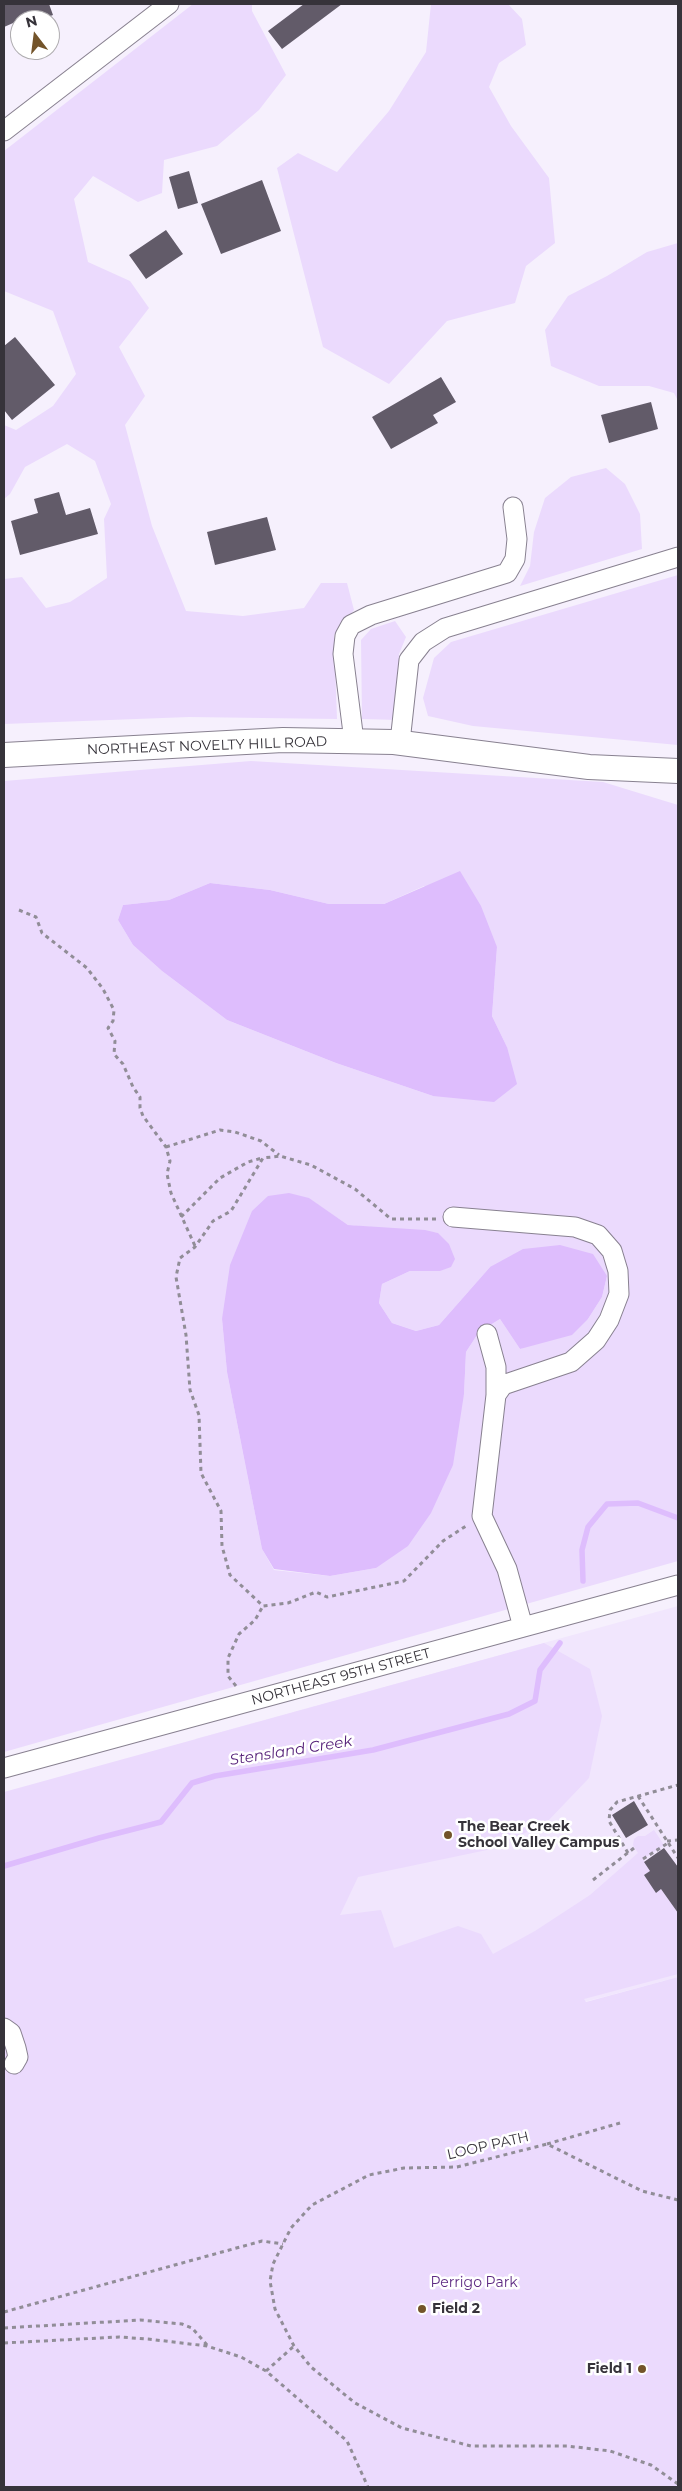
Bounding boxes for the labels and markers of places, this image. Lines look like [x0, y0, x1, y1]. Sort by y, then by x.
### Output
place label: The Bear Creek School Valley Campus [458, 1819, 619, 1851]
marker: The Bear Creek School Valley Campus [442, 1829, 454, 1841]
place label: Field 2 [432, 2301, 480, 2317]
marker: Field 2 [416, 2303, 428, 2315]
place label: Field 1 [587, 2361, 632, 2377]
marker: Field 1 [636, 2363, 648, 2375]

